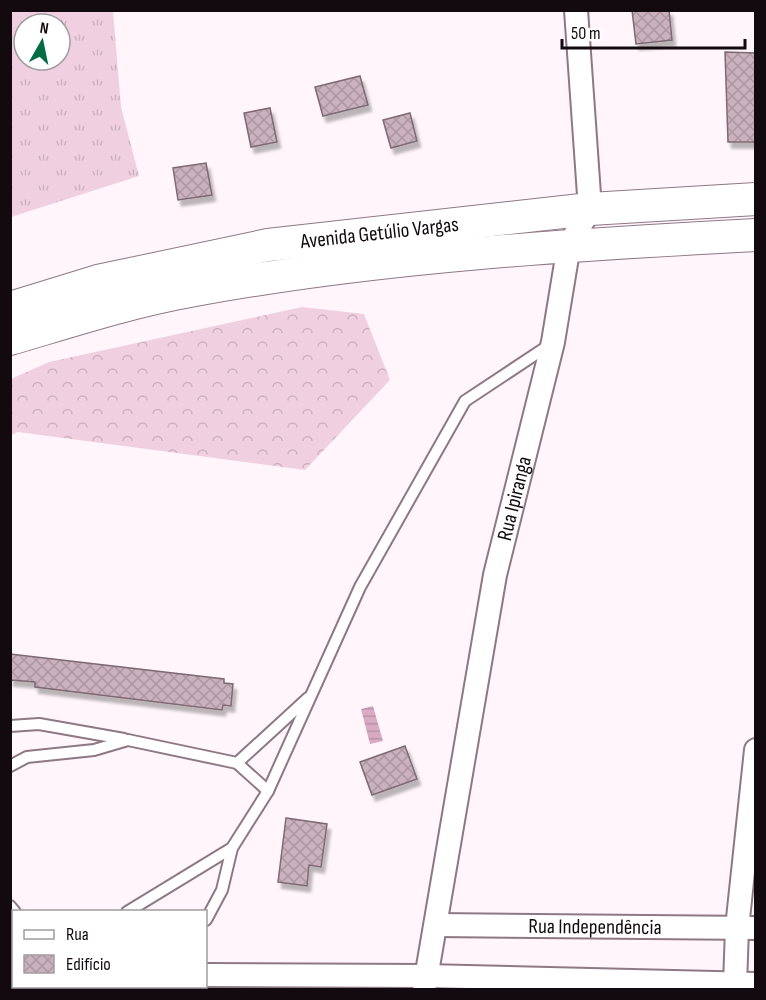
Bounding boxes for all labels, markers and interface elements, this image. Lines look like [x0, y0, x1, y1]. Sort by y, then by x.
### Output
north arrow [12, 12, 72, 72]
scale bar [562, 12, 745, 50]
text: N [38, 19, 50, 39]
text: 50 m [571, 23, 601, 44]
street label: Avenida Getúlio Vargas [298, 211, 460, 254]
street label: Rua Ipiranga [492, 454, 537, 543]
legend [12, 910, 207, 988]
street label: Rua Independência [528, 913, 662, 940]
text: Rua [66, 924, 89, 945]
text: Edifício [66, 954, 111, 975]

